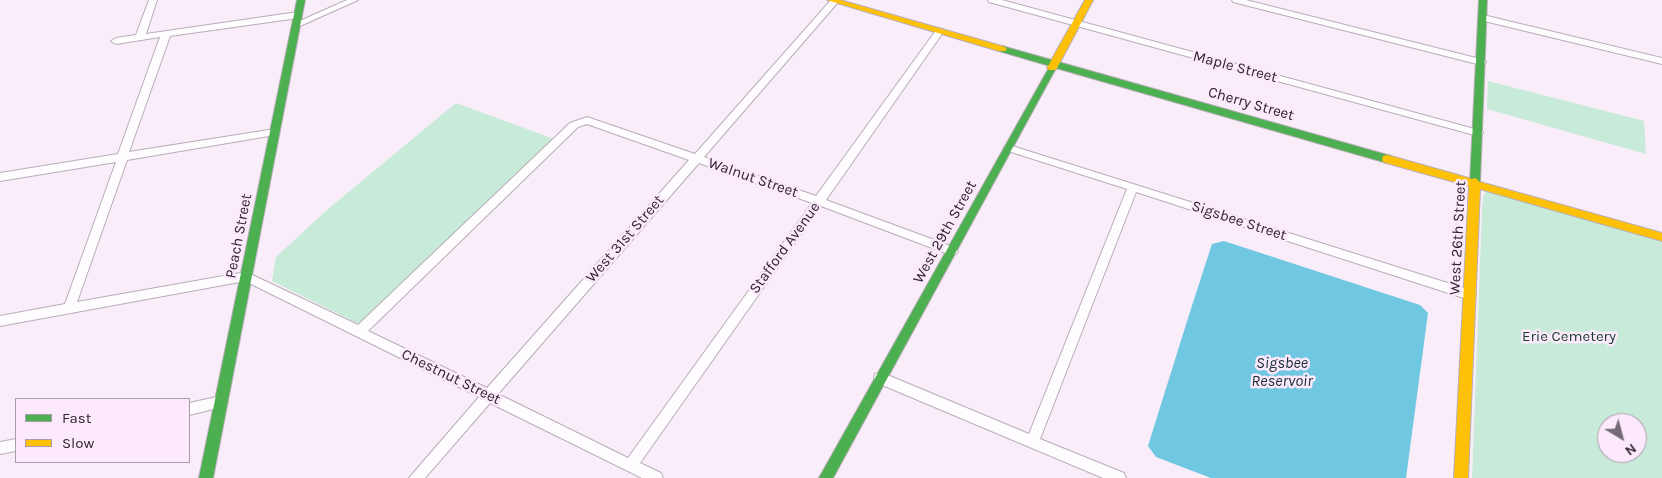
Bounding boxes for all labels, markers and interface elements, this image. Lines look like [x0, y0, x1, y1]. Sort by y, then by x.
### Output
street label: Maple Street [1191, 47, 1279, 87]
street label: Cherry Street [1206, 83, 1296, 125]
street label: Walnut Street [706, 154, 800, 202]
street label: West 29th Street [909, 178, 981, 286]
street label: West 26th Street [1446, 180, 1470, 296]
street label: Peach Street [222, 192, 256, 280]
street label: West 31st Street [582, 192, 668, 286]
street label: Sigsbee Street [1189, 197, 1289, 245]
street label: Stafford Avenue [746, 199, 824, 297]
park label: Erie Cemetery [1522, 328, 1616, 346]
street label: Chestnut Street [399, 345, 503, 409]
water label: Sigsbee Reservoir [1251, 353, 1313, 391]
legend [15, 398, 190, 463]
text: Fast [62, 409, 91, 427]
north arrow [1597, 413, 1647, 463]
text: Slow [62, 434, 94, 452]
text: N [1622, 440, 1640, 459]

